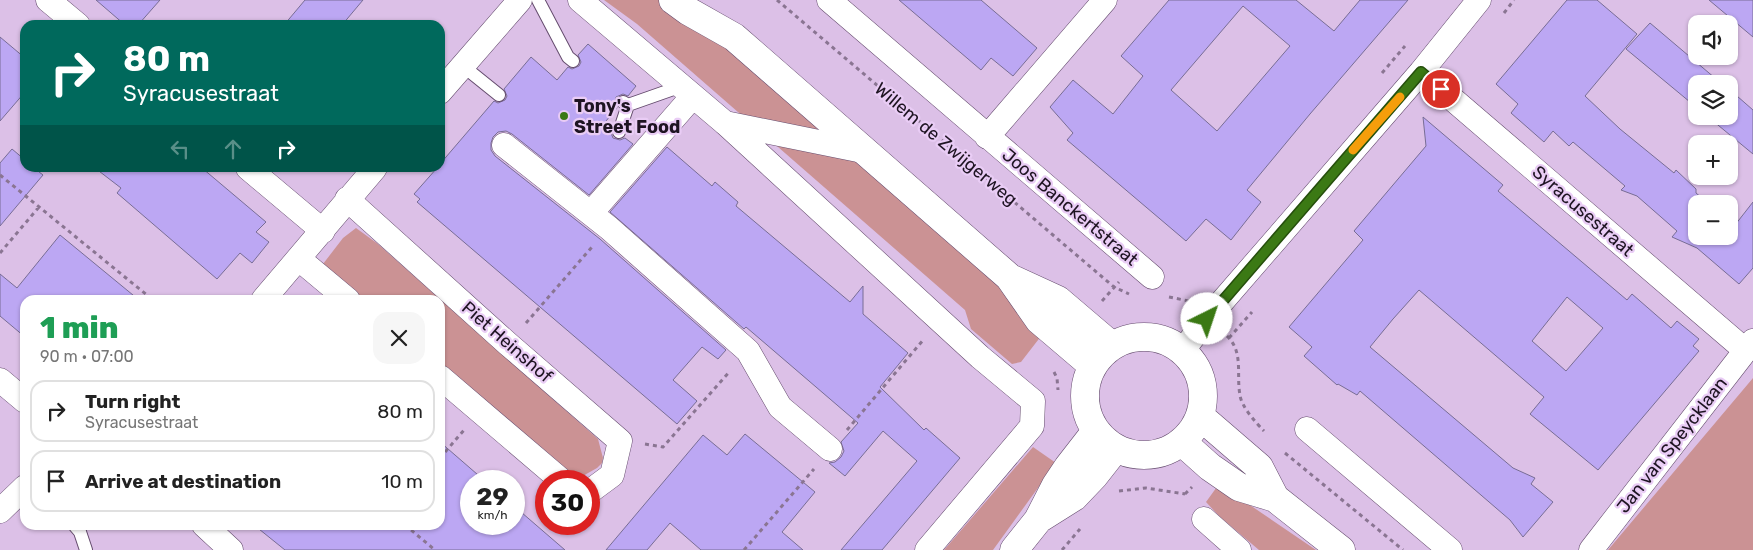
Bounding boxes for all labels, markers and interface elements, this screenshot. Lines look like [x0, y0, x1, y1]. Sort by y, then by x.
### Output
map controls [1688, 15, 1738, 245]
button: sound [1688, 15, 1738, 65]
text: 80 m [123, 38, 210, 80]
icon: right [40, 40, 105, 105]
pin [1420, 68, 1462, 110]
icon: arrive [1427, 75, 1455, 103]
button: layers [1688, 75, 1738, 125]
street label: Willem de Zwijgerweg [870, 78, 1022, 210]
text: Syracusestraat [123, 80, 279, 107]
place label: Tony's Street Food [574, 95, 680, 138]
marker: Tony's Street Food [558, 110, 570, 122]
icon: left [166, 135, 194, 163]
icon: ahead [219, 135, 247, 163]
icon: right [272, 135, 300, 163]
button: + [1688, 135, 1738, 185]
street label: Joos Banckertstraat [997, 144, 1143, 270]
street label: Syracusestraat [1528, 161, 1638, 261]
button: − [1688, 195, 1738, 245]
position arrow [1180, 292, 1232, 344]
street label: Piet Heinshof [457, 297, 557, 387]
text: 1 min [40, 310, 118, 346]
button: close [373, 312, 425, 364]
text: 90 m · 07:00 [40, 347, 134, 366]
street label: Jan van Speycklaan [1612, 373, 1732, 517]
text: Turn right [85, 390, 180, 413]
icon: right [42, 397, 70, 425]
text: 80 m [377, 400, 423, 423]
text: Syracusestraat [85, 413, 198, 432]
icon: arrive [42, 467, 70, 495]
text: Arrive at destination [85, 470, 281, 493]
text: 10 m [381, 470, 423, 493]
speed limit sign: 30 [535, 470, 600, 535]
text: 29 [476, 482, 509, 511]
text: km/h [478, 508, 507, 522]

